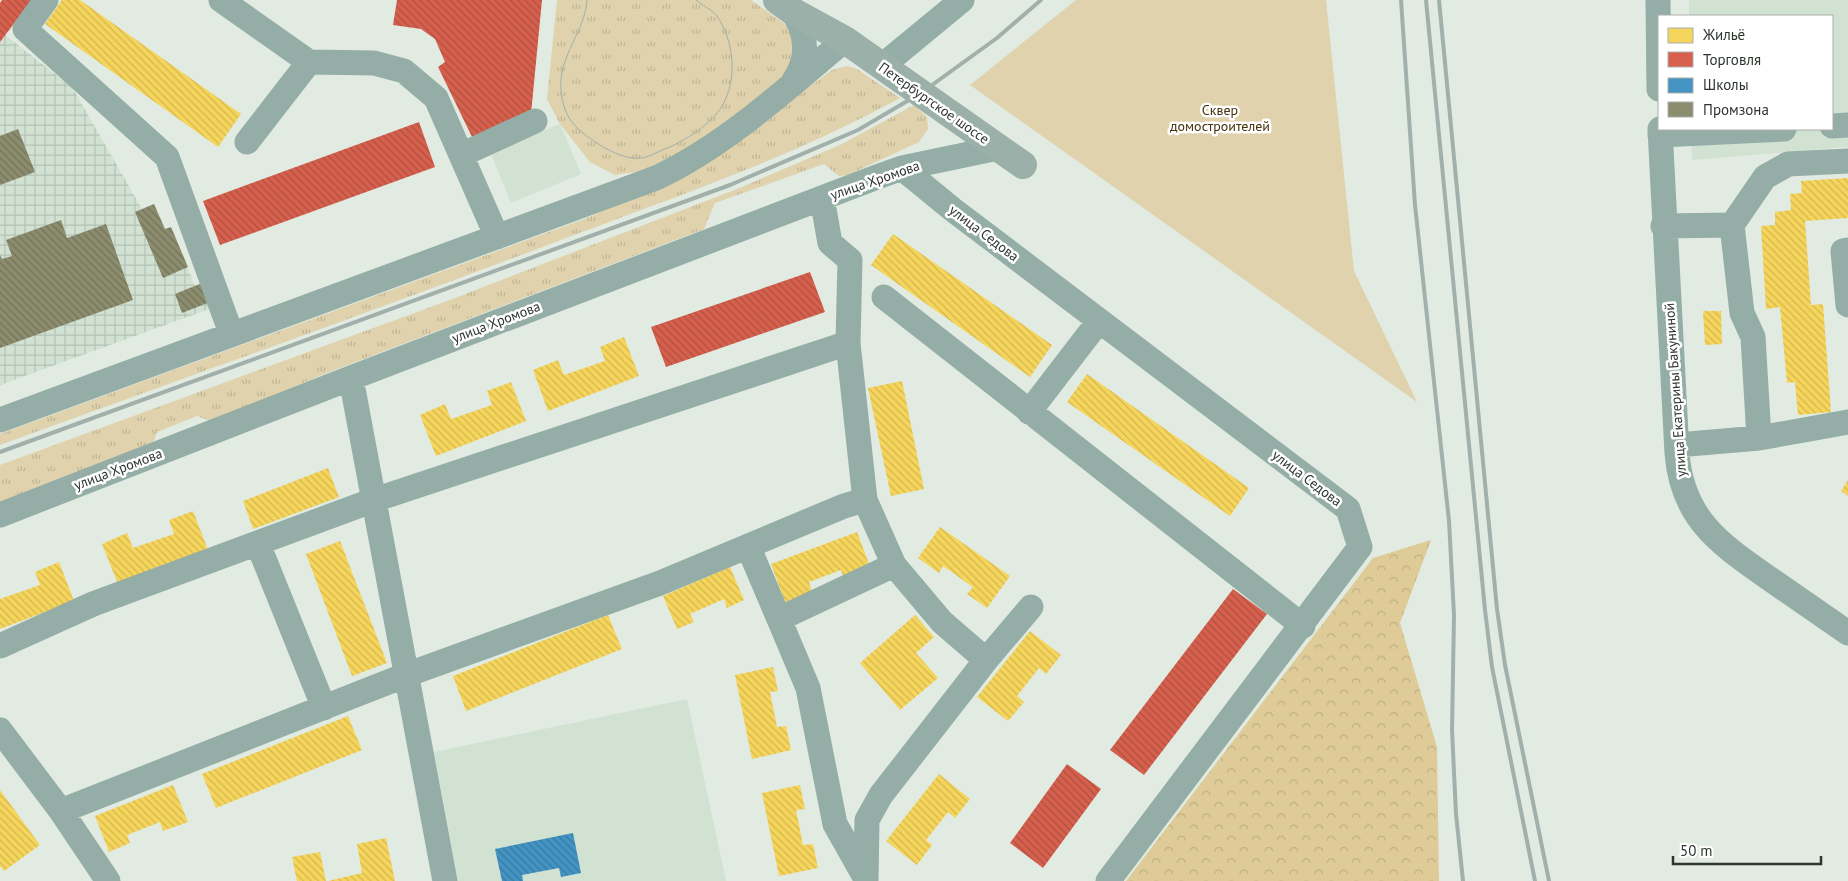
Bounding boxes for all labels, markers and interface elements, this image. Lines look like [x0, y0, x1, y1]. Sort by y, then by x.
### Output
legend [1658, 15, 1833, 130]
text: Жильё [1702, 25, 1745, 44]
text: Торговля [1703, 50, 1761, 69]
street label: Петербургское шоссе [875, 58, 993, 148]
text: Школы [1703, 75, 1749, 94]
text: Промзона [1703, 100, 1769, 119]
park label: Сквер домостроителей [1170, 101, 1270, 135]
street label: улица Хромова [828, 156, 922, 204]
street label: улица Седова [946, 201, 1022, 265]
street label: улица Хромова [449, 297, 543, 347]
street label: улица Екатерины Бакуниной [1660, 302, 1690, 478]
street label: улица Хромова [71, 444, 165, 494]
street label: улица Седова [1269, 446, 1345, 510]
scale bar [1673, 834, 1820, 866]
text: 50 m [1680, 841, 1713, 860]

